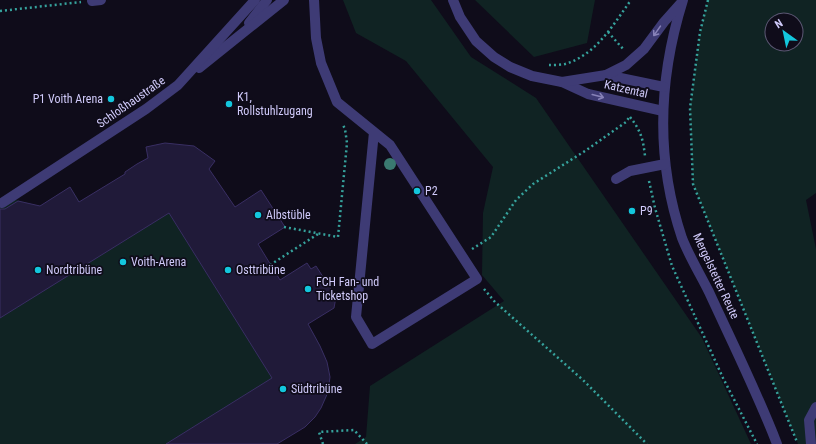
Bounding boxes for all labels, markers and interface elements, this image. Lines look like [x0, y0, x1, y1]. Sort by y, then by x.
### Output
north arrow [764, 12, 804, 52]
text: N [772, 17, 785, 31]
one-way arrow [653, 26, 661, 37]
street label: Schloßhaustraße [94, 73, 168, 131]
street label: Katzental [603, 77, 649, 101]
place label: K1, Rollstuhlzugang [237, 90, 313, 118]
place label: P1 Voith Arena [33, 92, 103, 106]
one-way arrow [591, 93, 604, 100]
marker: P1 Voith Arena [106, 94, 116, 104]
marker: K1, Rollstuhlzugang [224, 99, 234, 109]
place label: P2 [425, 184, 438, 198]
marker: P2 [412, 186, 422, 196]
place label: P9 [640, 204, 653, 218]
marker: P9 [627, 206, 637, 216]
place label: Albstüble [266, 208, 311, 222]
marker: Albstüble [253, 210, 263, 220]
street label: Mergelstetter Reute [690, 231, 742, 322]
place label: Voith-Arena [131, 255, 186, 269]
marker: Voith-Arena [118, 257, 128, 267]
place label: Nordtribüne [46, 263, 102, 277]
place label: Osttribüne [236, 263, 286, 277]
marker: Nordtribüne [33, 265, 43, 275]
marker: Osttribüne [223, 265, 233, 275]
place label: FCH Fan- und Ticketshop [316, 275, 379, 303]
marker: FCH Fan- und Ticketshop [303, 284, 313, 294]
place label: Südtribüne [291, 382, 342, 396]
marker: Südtribüne [278, 384, 288, 394]

